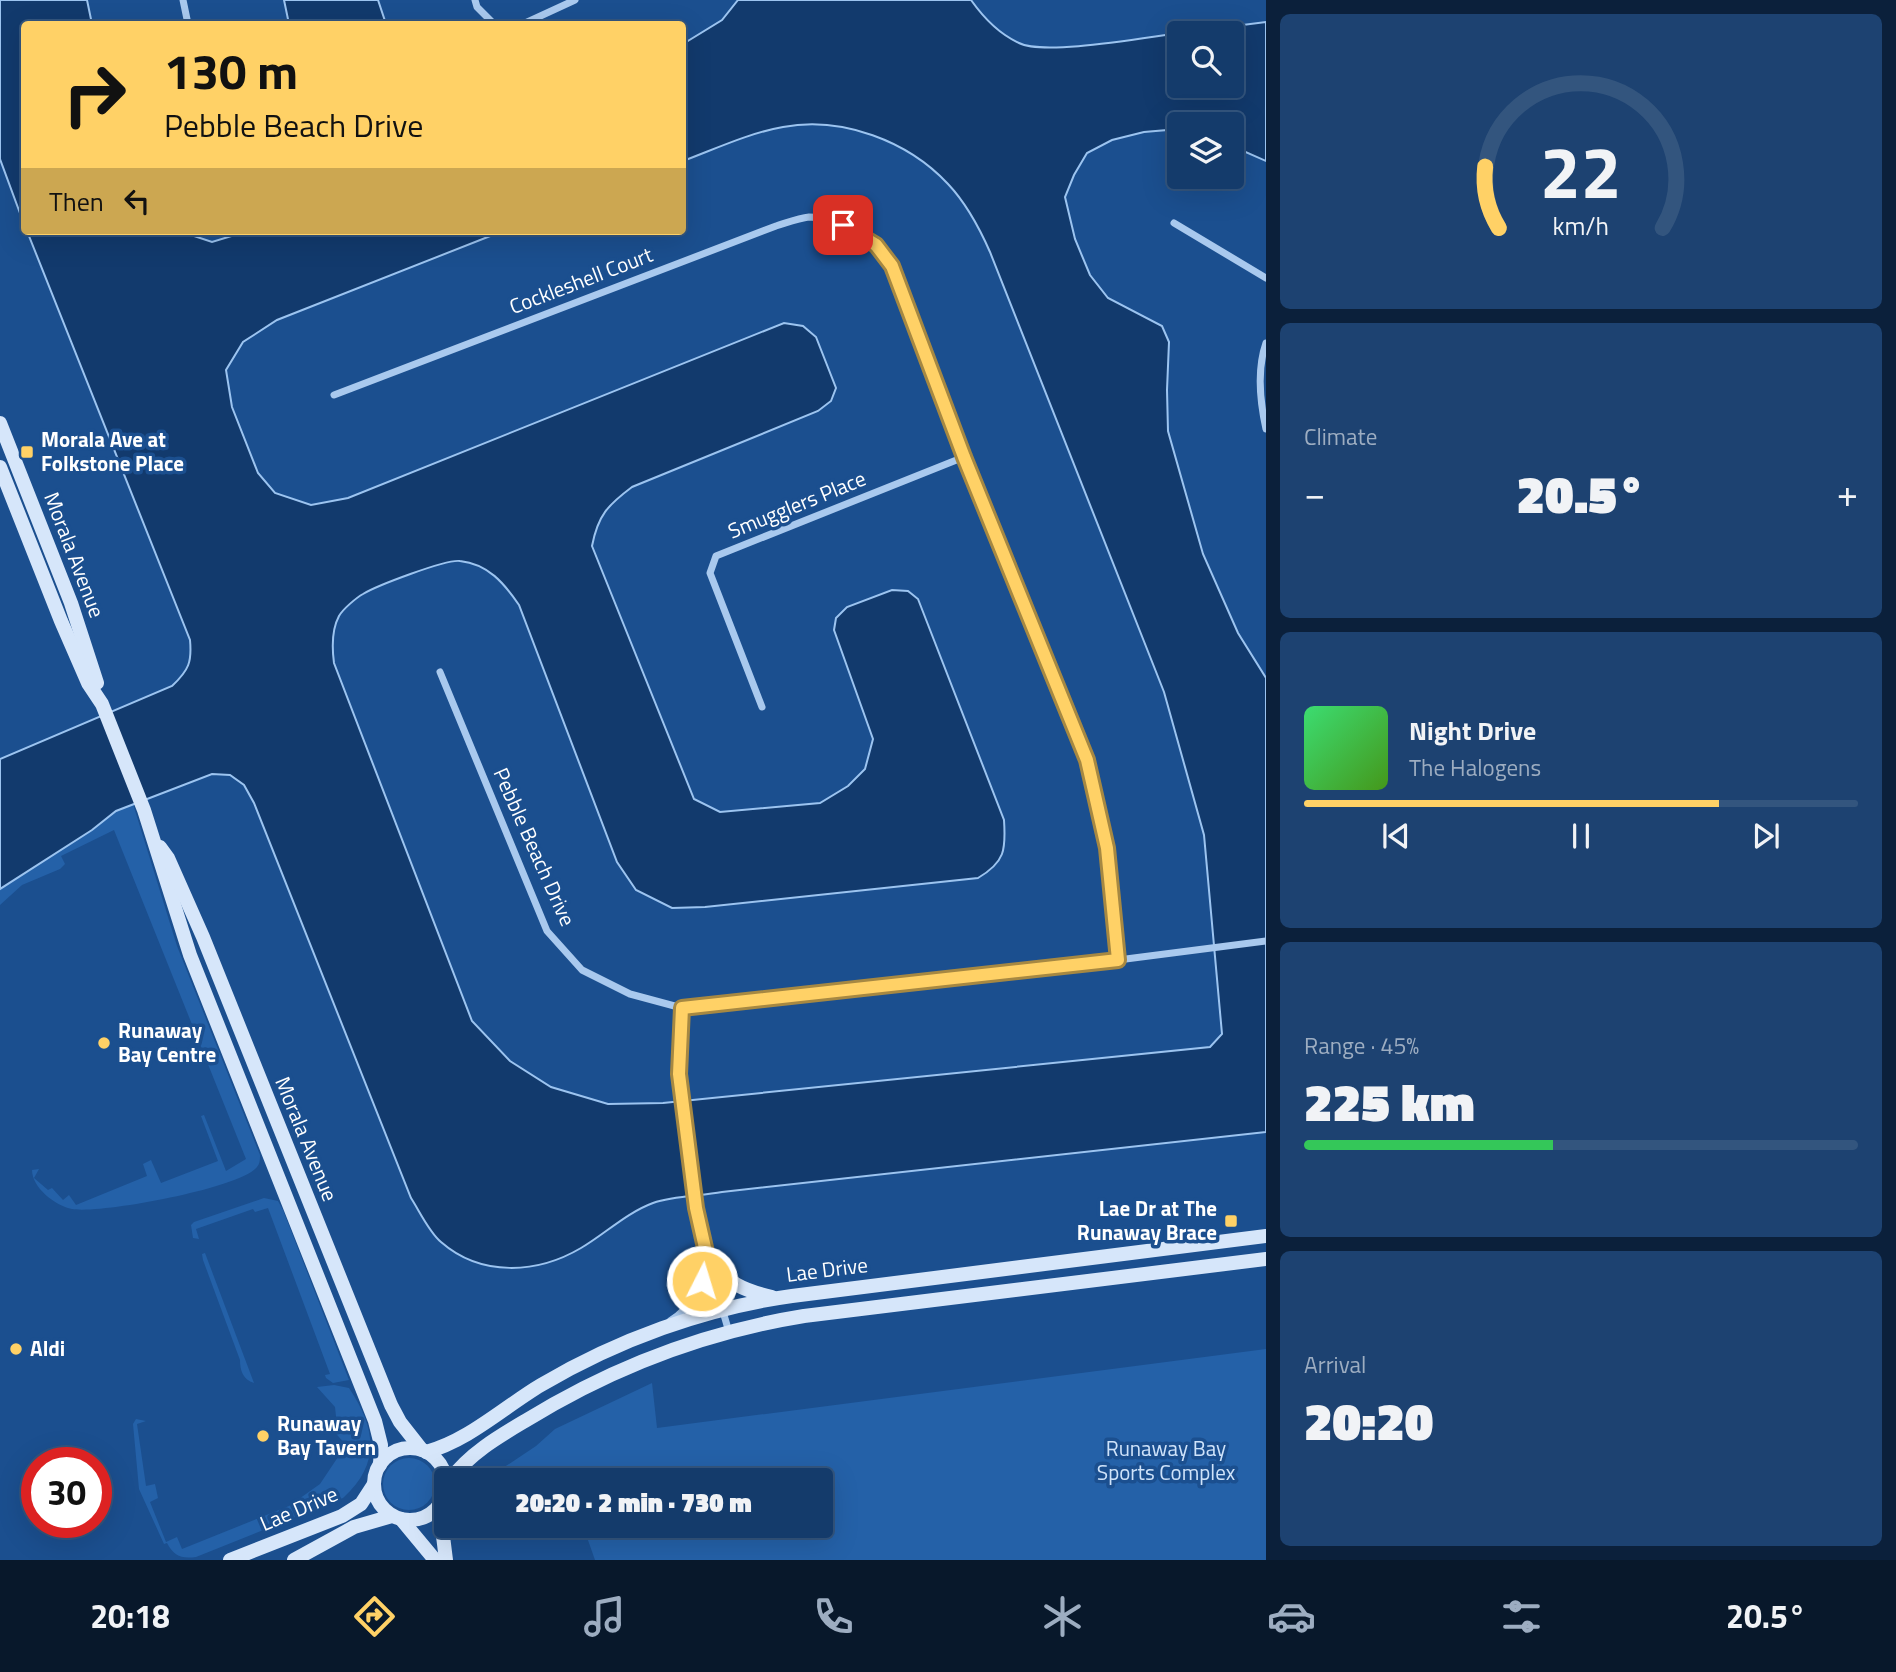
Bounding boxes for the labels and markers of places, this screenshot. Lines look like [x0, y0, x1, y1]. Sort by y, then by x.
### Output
pin [813, 195, 873, 255]
place label: Morala Ave at Folkstone Place [41, 423, 184, 479]
marker: Morala Ave at Folkstone Place [19, 444, 35, 460]
place label: Runaway Bay Centre [118, 1014, 216, 1070]
marker: Runaway Bay Centre [96, 1035, 112, 1051]
place label: Lae Dr at The Runaway Brace [1077, 1192, 1217, 1248]
marker: Lae Dr at The Runaway Brace [1223, 1213, 1239, 1229]
place label: Aldi [30, 1332, 65, 1364]
marker: Aldi [8, 1341, 24, 1357]
place label: Runaway Bay Tavern [277, 1407, 376, 1463]
marker: Runaway Bay Tavern [255, 1428, 271, 1444]

